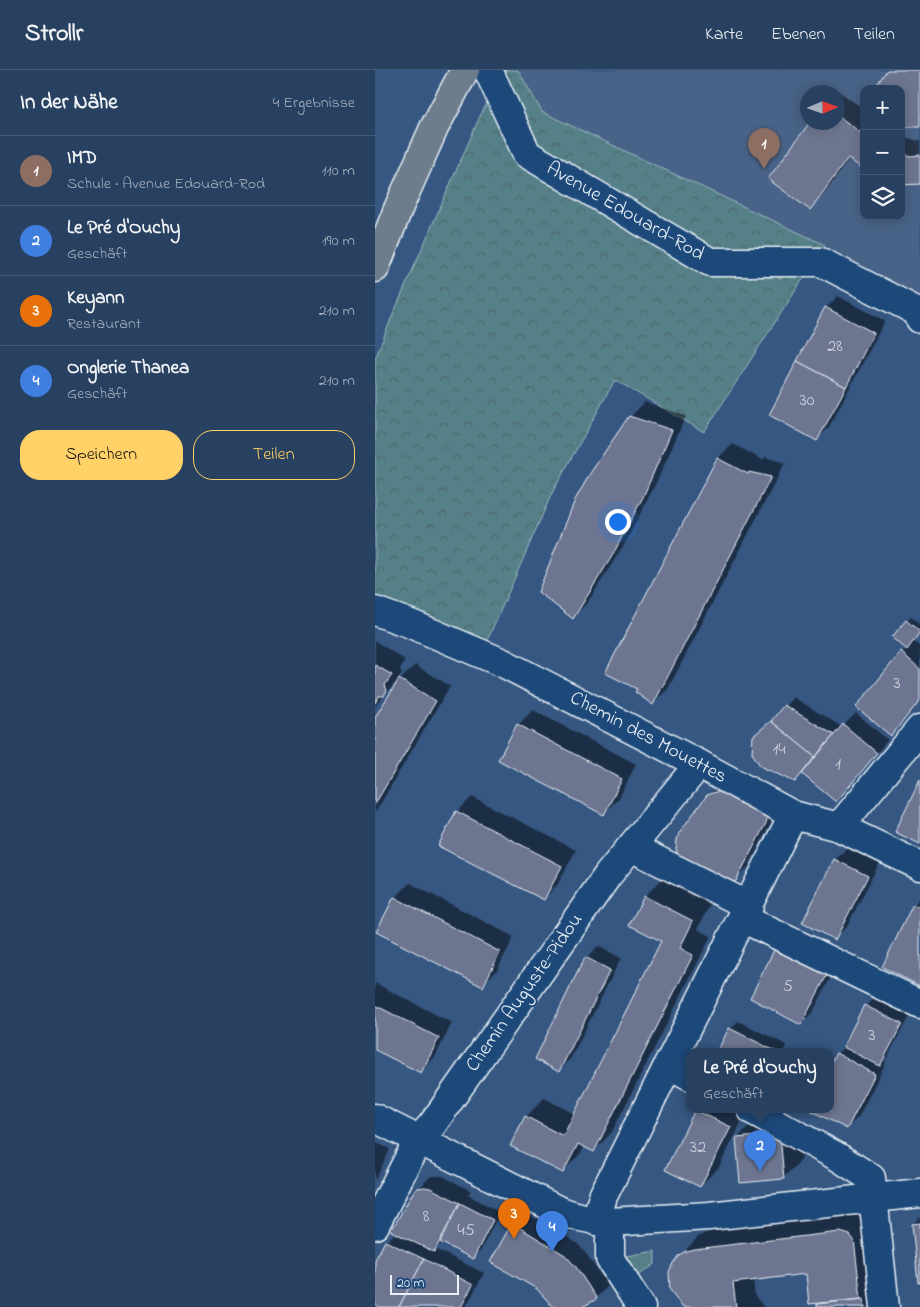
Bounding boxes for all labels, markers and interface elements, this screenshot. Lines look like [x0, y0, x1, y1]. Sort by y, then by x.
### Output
text: Strollr [25, 17, 83, 52]
text: Karte [705, 22, 743, 48]
text: Ebenen [771, 22, 825, 48]
text: Teilen [853, 22, 895, 48]
north arrow [800, 85, 845, 130]
map controls [860, 85, 905, 220]
button: + [860, 85, 905, 130]
text: In der Nähe [20, 88, 118, 118]
text: 4 Ergebnisse [273, 91, 355, 115]
pin: 1 [748, 128, 780, 169]
button: − [860, 130, 905, 175]
text: IMD [67, 145, 97, 172]
street label: Avenue Edouard-Rod [541, 155, 709, 269]
text: 1 [33, 159, 39, 183]
text: 110 m [321, 159, 355, 183]
text: Schule · Avenue Edouard-Rod [67, 172, 265, 196]
button: layers [860, 175, 905, 220]
text: Le Pré d'Ouchy [67, 215, 180, 242]
text: 2 [32, 229, 40, 253]
text: 190 m [322, 229, 355, 253]
text: Geschäft [67, 242, 127, 266]
text: Keyann [67, 285, 124, 312]
text: 3 [33, 299, 39, 323]
text: 210 m [319, 299, 355, 323]
text: Restaurant [67, 312, 141, 336]
house number: 28 [827, 334, 843, 360]
text: Onglerie Thanea [67, 355, 189, 382]
text: 4 [33, 369, 39, 393]
text: 210 m [319, 369, 355, 393]
text: Geschäft [67, 382, 127, 406]
house number: 30 [799, 388, 815, 414]
button: Speichern [20, 430, 183, 480]
button: Teilen [193, 430, 355, 480]
your location [605, 509, 631, 535]
house number: 3 [893, 671, 901, 697]
street label: Chemin des Mouettes [564, 684, 732, 792]
house number: 14 [772, 737, 786, 763]
house number: 1 [835, 752, 841, 778]
street label: Chemin Auguste-Pidou [459, 908, 592, 1079]
house number: 5 [783, 974, 793, 1000]
house number: 3 [868, 1023, 876, 1049]
popup [686, 1048, 834, 1113]
text: Le Pré d'Ouchy [703, 1055, 817, 1082]
text: Geschäft [703, 1082, 764, 1106]
pin: 2 [744, 1130, 776, 1171]
house number: 32 [690, 1135, 706, 1161]
pin: 3 [498, 1198, 530, 1239]
house number: 8 [423, 1204, 430, 1230]
pin: 4 [536, 1211, 568, 1252]
house number: 45 [457, 1218, 475, 1244]
scale bar [390, 1272, 459, 1295]
text: 20 m [397, 1273, 424, 1294]

